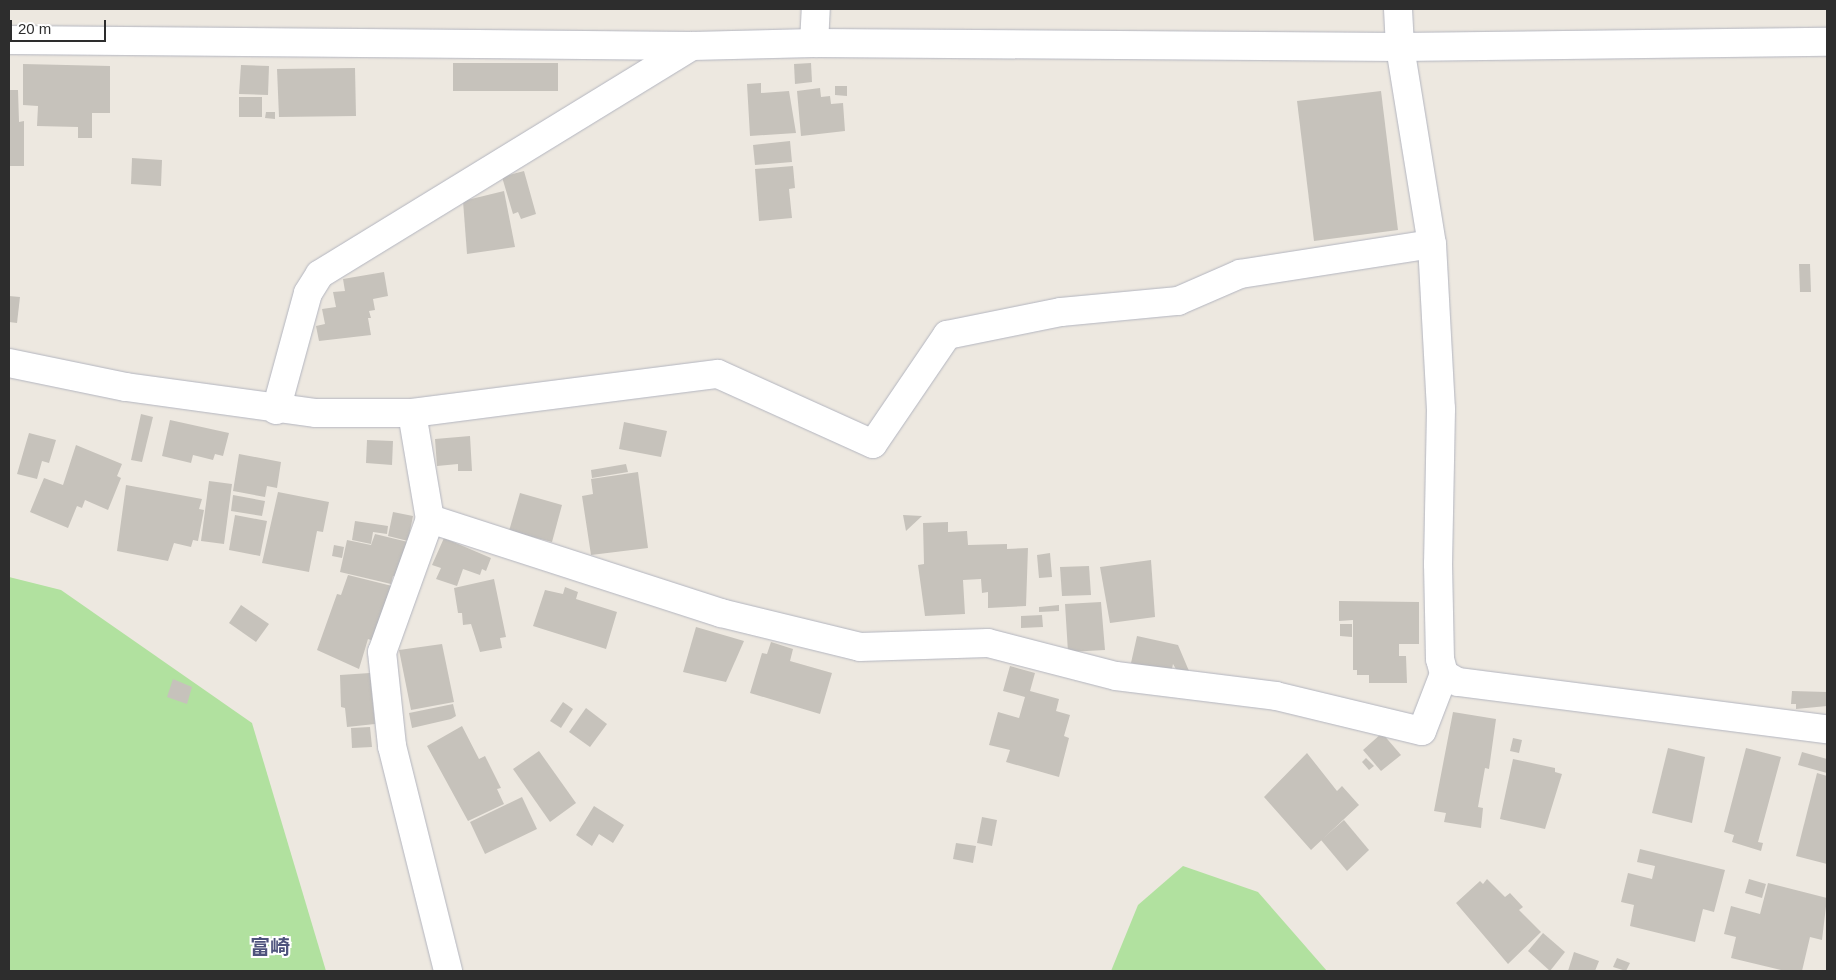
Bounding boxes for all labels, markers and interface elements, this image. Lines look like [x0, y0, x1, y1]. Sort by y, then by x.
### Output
scale bar [12, 10, 109, 42]
text: 20 m [18, 20, 51, 37]
district label: 富崎 [250, 935, 290, 959]

